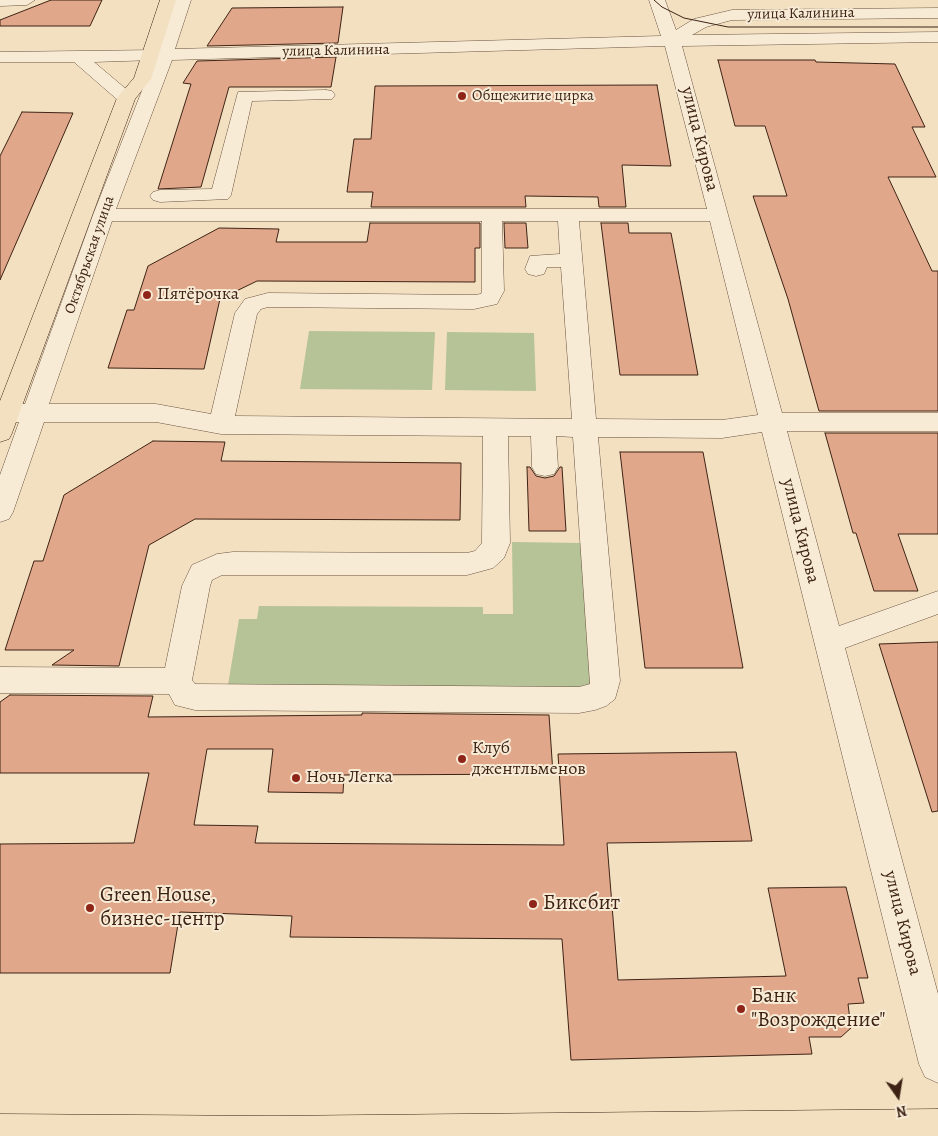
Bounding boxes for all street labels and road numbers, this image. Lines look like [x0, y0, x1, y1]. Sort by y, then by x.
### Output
street label: улица Калинина [747, 4, 855, 24]
street label: улица Калинина [282, 41, 390, 61]
street label: улица Кирова [676, 84, 722, 194]
street label: Октябрьская улица [61, 194, 119, 316]
street label: улица Кирова [777, 476, 823, 586]
street label: улица Кирова [879, 868, 925, 978]

